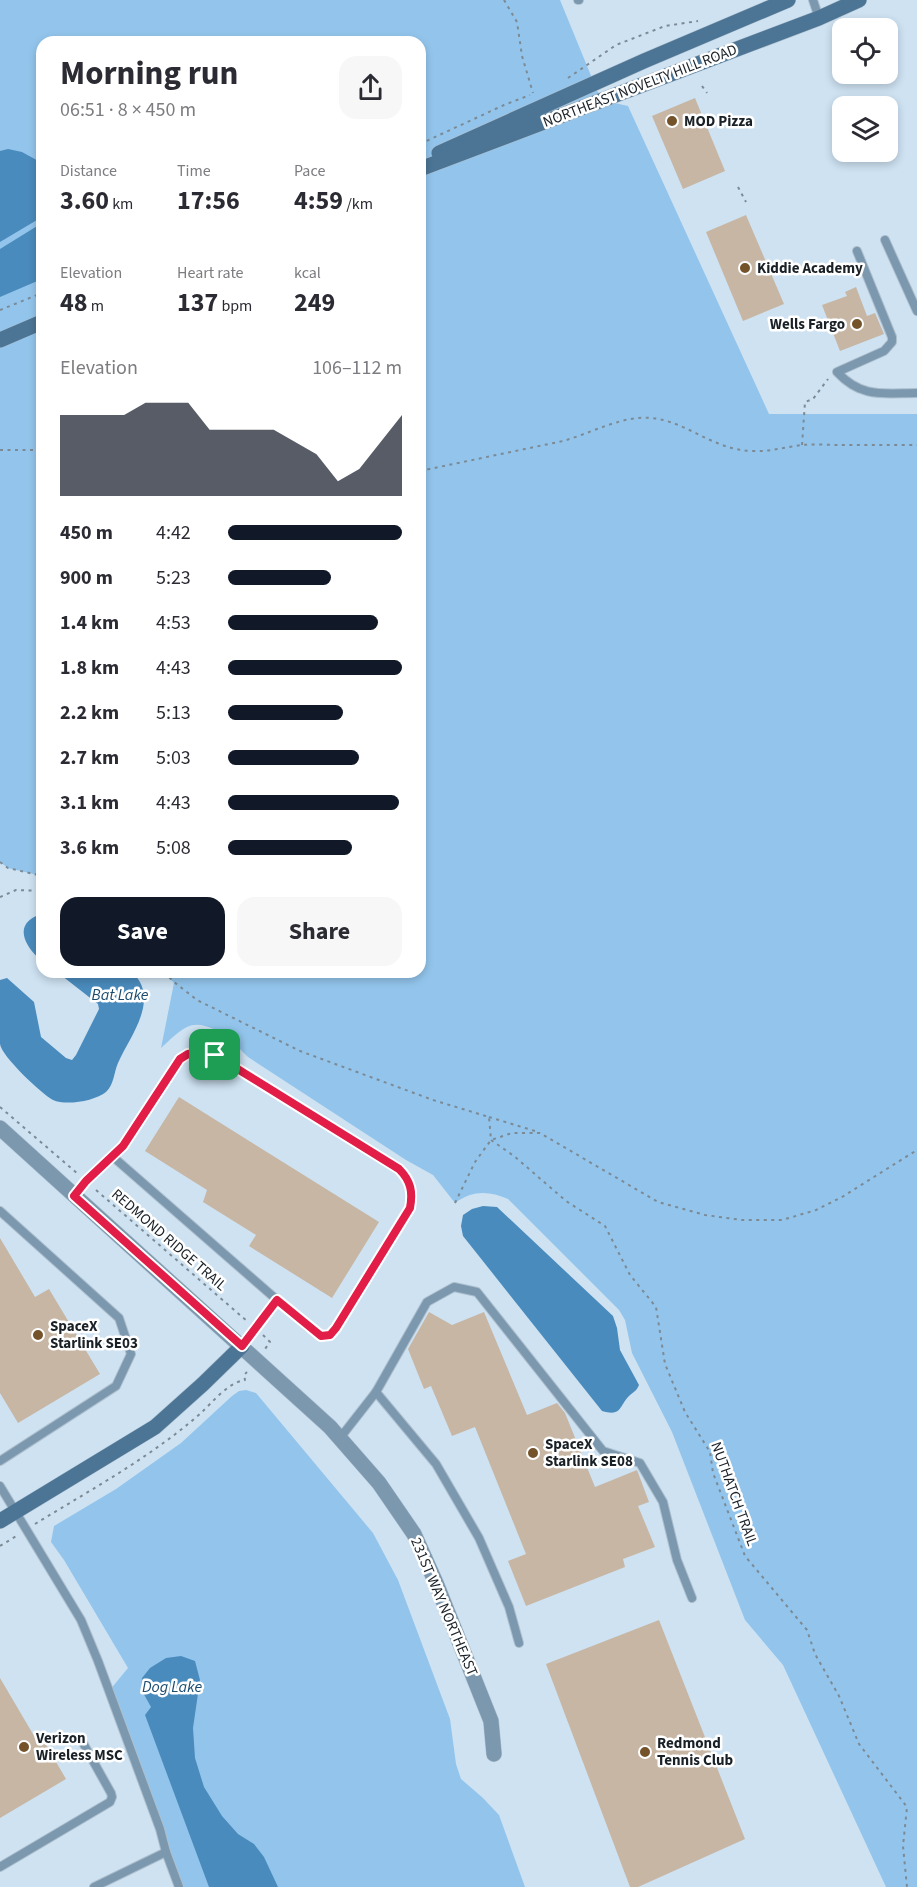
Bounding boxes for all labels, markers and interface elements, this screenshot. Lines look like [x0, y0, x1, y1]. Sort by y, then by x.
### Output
map controls [832, 18, 898, 162]
button: locate [832, 18, 898, 84]
street label: NORTHEAST NOVELTY HILL ROAD [540, 39, 740, 133]
text: Morning run [60, 50, 238, 97]
button: share [339, 56, 402, 119]
text: 06:51 · 8 × 450 m [60, 96, 196, 124]
button: layers [832, 96, 898, 162]
place label: MOD Pizza [684, 111, 753, 132]
marker: MOD Pizza [665, 114, 679, 128]
text: Distance [60, 160, 117, 182]
text: Time [177, 160, 211, 182]
text: Pace [294, 160, 325, 182]
text: 3.60 [60, 182, 109, 219]
text: 17:56 [177, 182, 240, 219]
text: 4:59 [294, 182, 343, 219]
text: km [109, 193, 133, 215]
text: /km [343, 193, 373, 215]
place label: Kiddie Academy [757, 258, 863, 279]
marker: Kiddie Academy [738, 261, 752, 275]
text: Elevation [60, 262, 122, 284]
text: Heart rate [177, 262, 244, 284]
text: kcal [294, 262, 321, 284]
text: 48 [60, 284, 87, 321]
text: 137 [177, 284, 218, 321]
text: 249 [294, 284, 335, 321]
text: m [87, 295, 104, 317]
text: bpm [218, 295, 252, 317]
place label: Wells Fargo [770, 314, 845, 335]
marker: Wells Fargo [850, 317, 864, 331]
text: Elevation [60, 354, 138, 382]
text: 106–112 m [312, 354, 402, 382]
text: 450 m [60, 519, 113, 547]
text: 4:42 [156, 519, 191, 547]
text: 900 m [60, 564, 113, 592]
text: 5:23 [156, 564, 191, 592]
text: 1.4 km [60, 609, 119, 637]
text: 4:53 [156, 609, 191, 637]
text: 1.8 km [60, 654, 119, 682]
text: 4:43 [156, 654, 191, 682]
text: 2.2 km [60, 699, 119, 727]
text: 5:13 [156, 699, 191, 727]
text: 2.7 km [60, 744, 119, 772]
text: 5:03 [156, 744, 191, 772]
text: 3.1 km [60, 789, 119, 817]
text: 4:43 [156, 789, 191, 817]
text: 3.6 km [60, 834, 119, 862]
text: 5:08 [156, 834, 191, 862]
button: Save [60, 897, 225, 966]
button: Share [237, 897, 402, 966]
water label: Bat Lake [92, 984, 149, 1006]
pin [189, 1029, 240, 1080]
icon: arrive [198, 1038, 231, 1071]
street label: REDMOND RIDGE TRAIL [107, 1184, 231, 1296]
place label: SpaceX Starlink SE03 [50, 1316, 138, 1354]
marker: SpaceX Starlink SE03 [31, 1328, 45, 1342]
place label: SpaceX Starlink SE08 [545, 1434, 633, 1472]
street label: NUTHATCH TRAIL [705, 1439, 763, 1549]
marker: SpaceX Starlink SE08 [526, 1446, 540, 1460]
street label: 231ST WAY NORTHEAST [405, 1534, 483, 1680]
water label: Dog Lake [142, 1676, 202, 1698]
place label: Verizon Wireless MSC [35, 1728, 123, 1766]
place label: Redmond Tennis Club [657, 1733, 733, 1771]
marker: Verizon Wireless MSC [17, 1740, 31, 1754]
marker: Redmond Tennis Club [638, 1745, 652, 1759]

